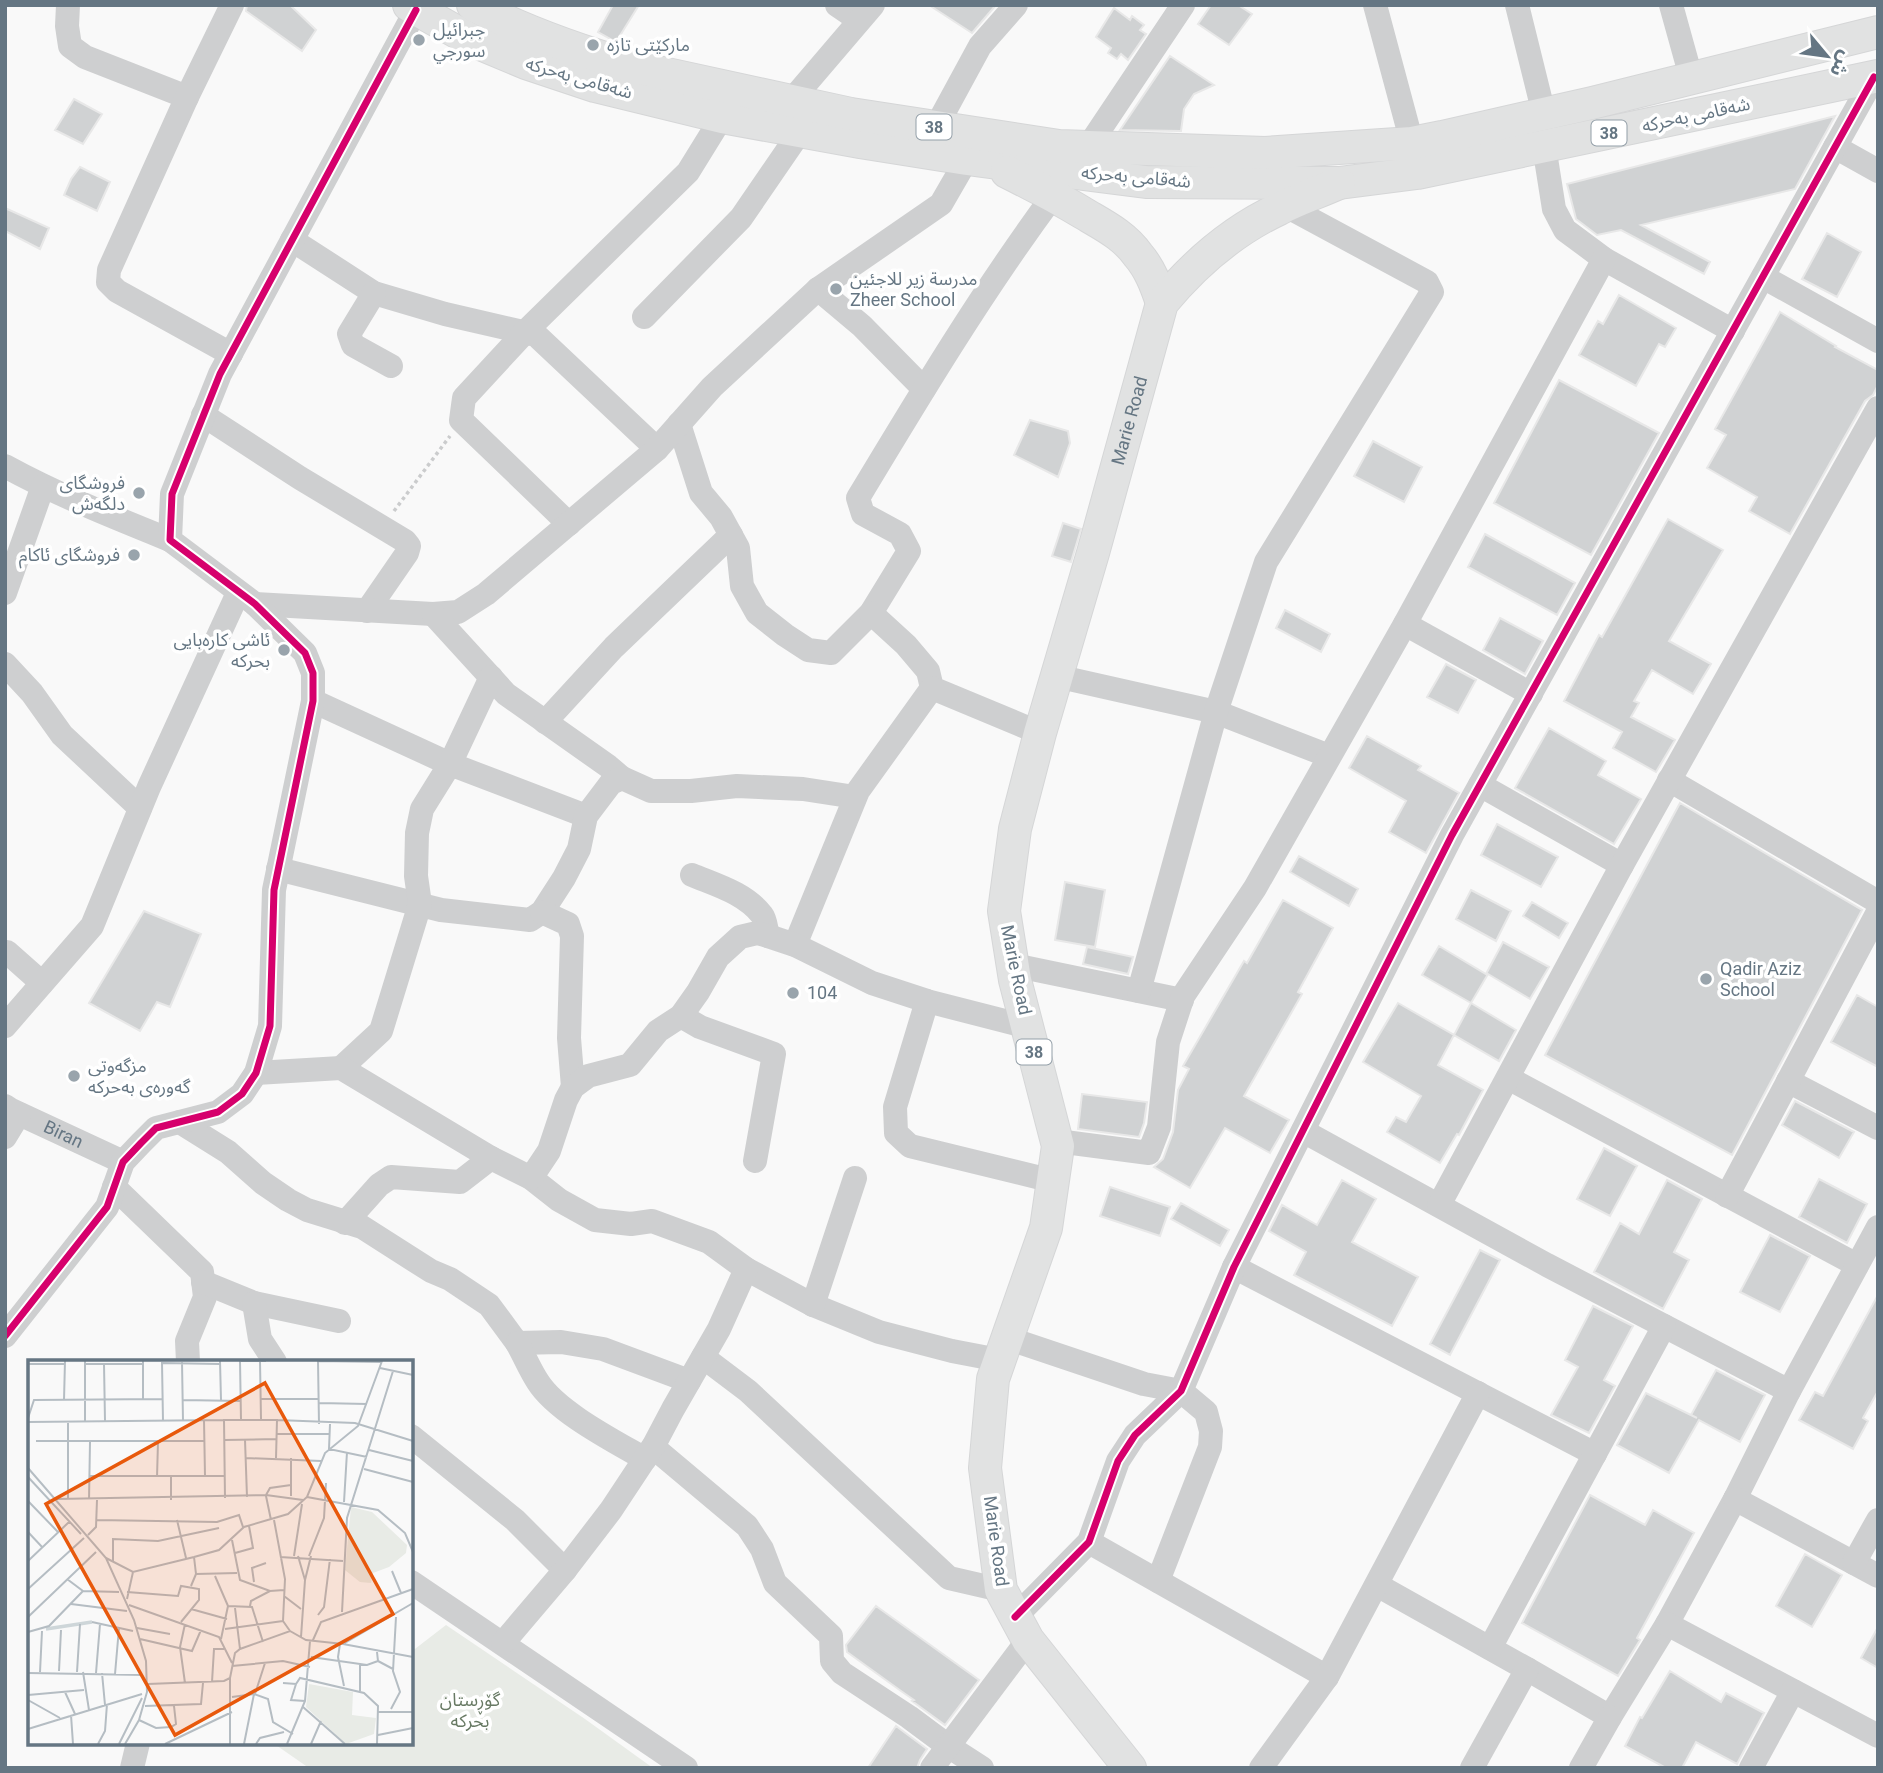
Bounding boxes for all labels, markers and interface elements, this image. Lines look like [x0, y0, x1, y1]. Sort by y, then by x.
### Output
place label: جبرائيل سورجي [433, 19, 485, 64]
north arrow [1792, 21, 1862, 91]
marker: جبرائيل سورجي [411, 32, 427, 48]
place label: مارکێتی تازە [607, 34, 690, 56]
marker: مارکێتی تازە [585, 37, 601, 53]
text: ش [1825, 47, 1858, 81]
street label: شەقامی بەحرکە [523, 52, 635, 104]
street label: شەقامی بەحرکە [1640, 93, 1752, 137]
road number: 38 [916, 114, 951, 140]
road number: 38 [1592, 120, 1626, 146]
street label: شەقامی بەحرکە [1080, 161, 1192, 193]
place label: مدرسة زير للاجئين Zheer School [850, 268, 978, 310]
marker: مدرسة زير للاجئين Zheer School [828, 281, 844, 297]
street label: Marie Road [1107, 374, 1151, 467]
place label: فروشگای دلگه‌ش [60, 472, 125, 515]
marker: فروشگای دلگه‌ش [131, 485, 147, 501]
place label: فروشگای ئاکام [19, 544, 120, 569]
marker: فروشگای ئاکام [126, 547, 142, 563]
place label: ئاشی کارەبایی بحرکە [174, 629, 270, 672]
marker: ئاشی کارەبایی بحرکە [276, 642, 292, 658]
street label: Marie Road [997, 923, 1036, 1017]
place label: Qadir Aziz School [1720, 958, 1801, 1000]
marker: Qadir Aziz School [1698, 971, 1714, 987]
place label: 104 [807, 982, 837, 1003]
marker: 104 [785, 985, 801, 1001]
road number: 38 [1016, 1040, 1052, 1064]
place label: مزگەوتی گەورەی بەحرکە [88, 1055, 191, 1098]
marker: مزگەوتی گەورەی بەحرکە [66, 1068, 82, 1084]
street label: Biran [41, 1116, 87, 1152]
inset map [28, 1360, 413, 1745]
street label: Marie Road [980, 1494, 1013, 1588]
park label: گۆڕستان بحركه‌ [440, 1689, 501, 1732]

